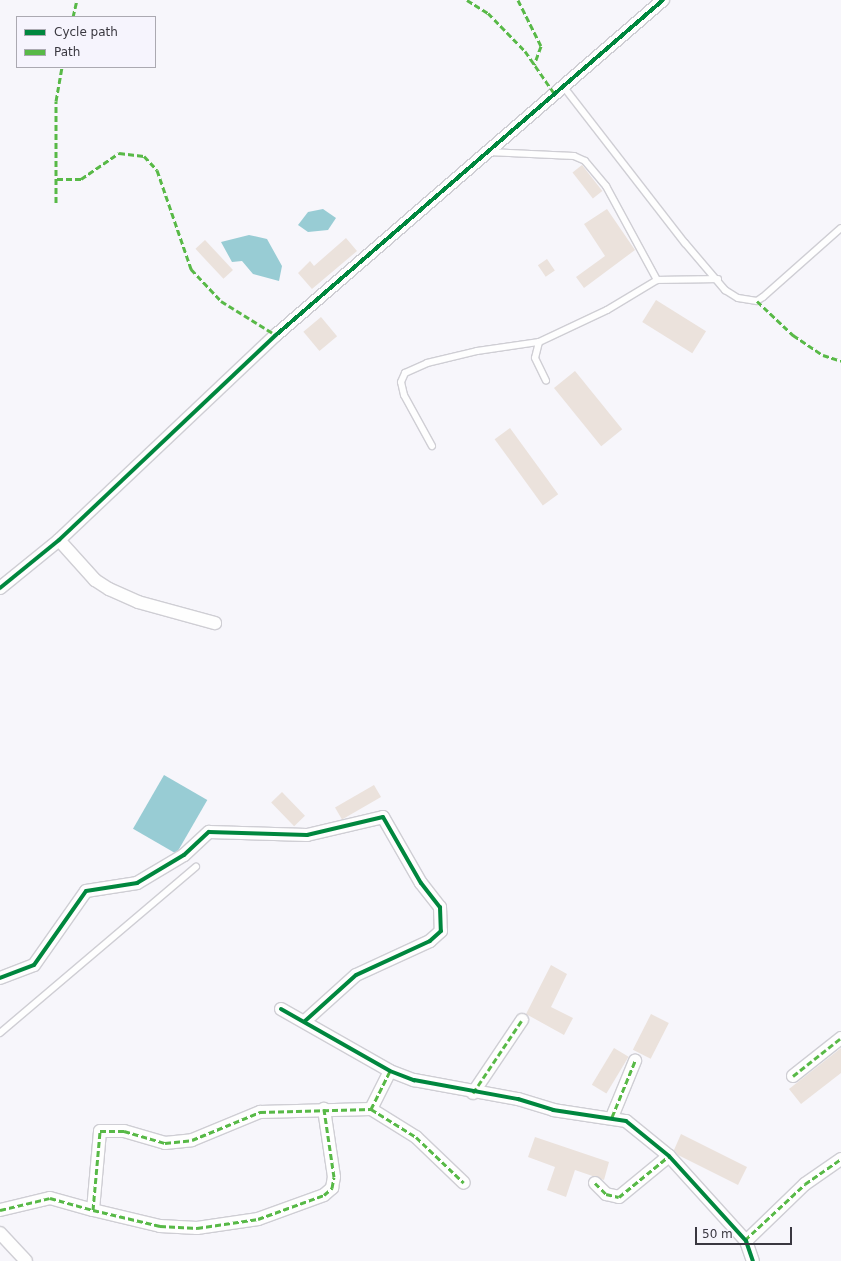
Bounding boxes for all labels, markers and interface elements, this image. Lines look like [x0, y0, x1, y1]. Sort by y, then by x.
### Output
legend [16, 16, 156, 68]
text: Cycle path [54, 25, 118, 39]
text: Path [54, 45, 80, 59]
scale bar [697, 1219, 794, 1245]
text: 50 m [702, 1227, 733, 1241]

